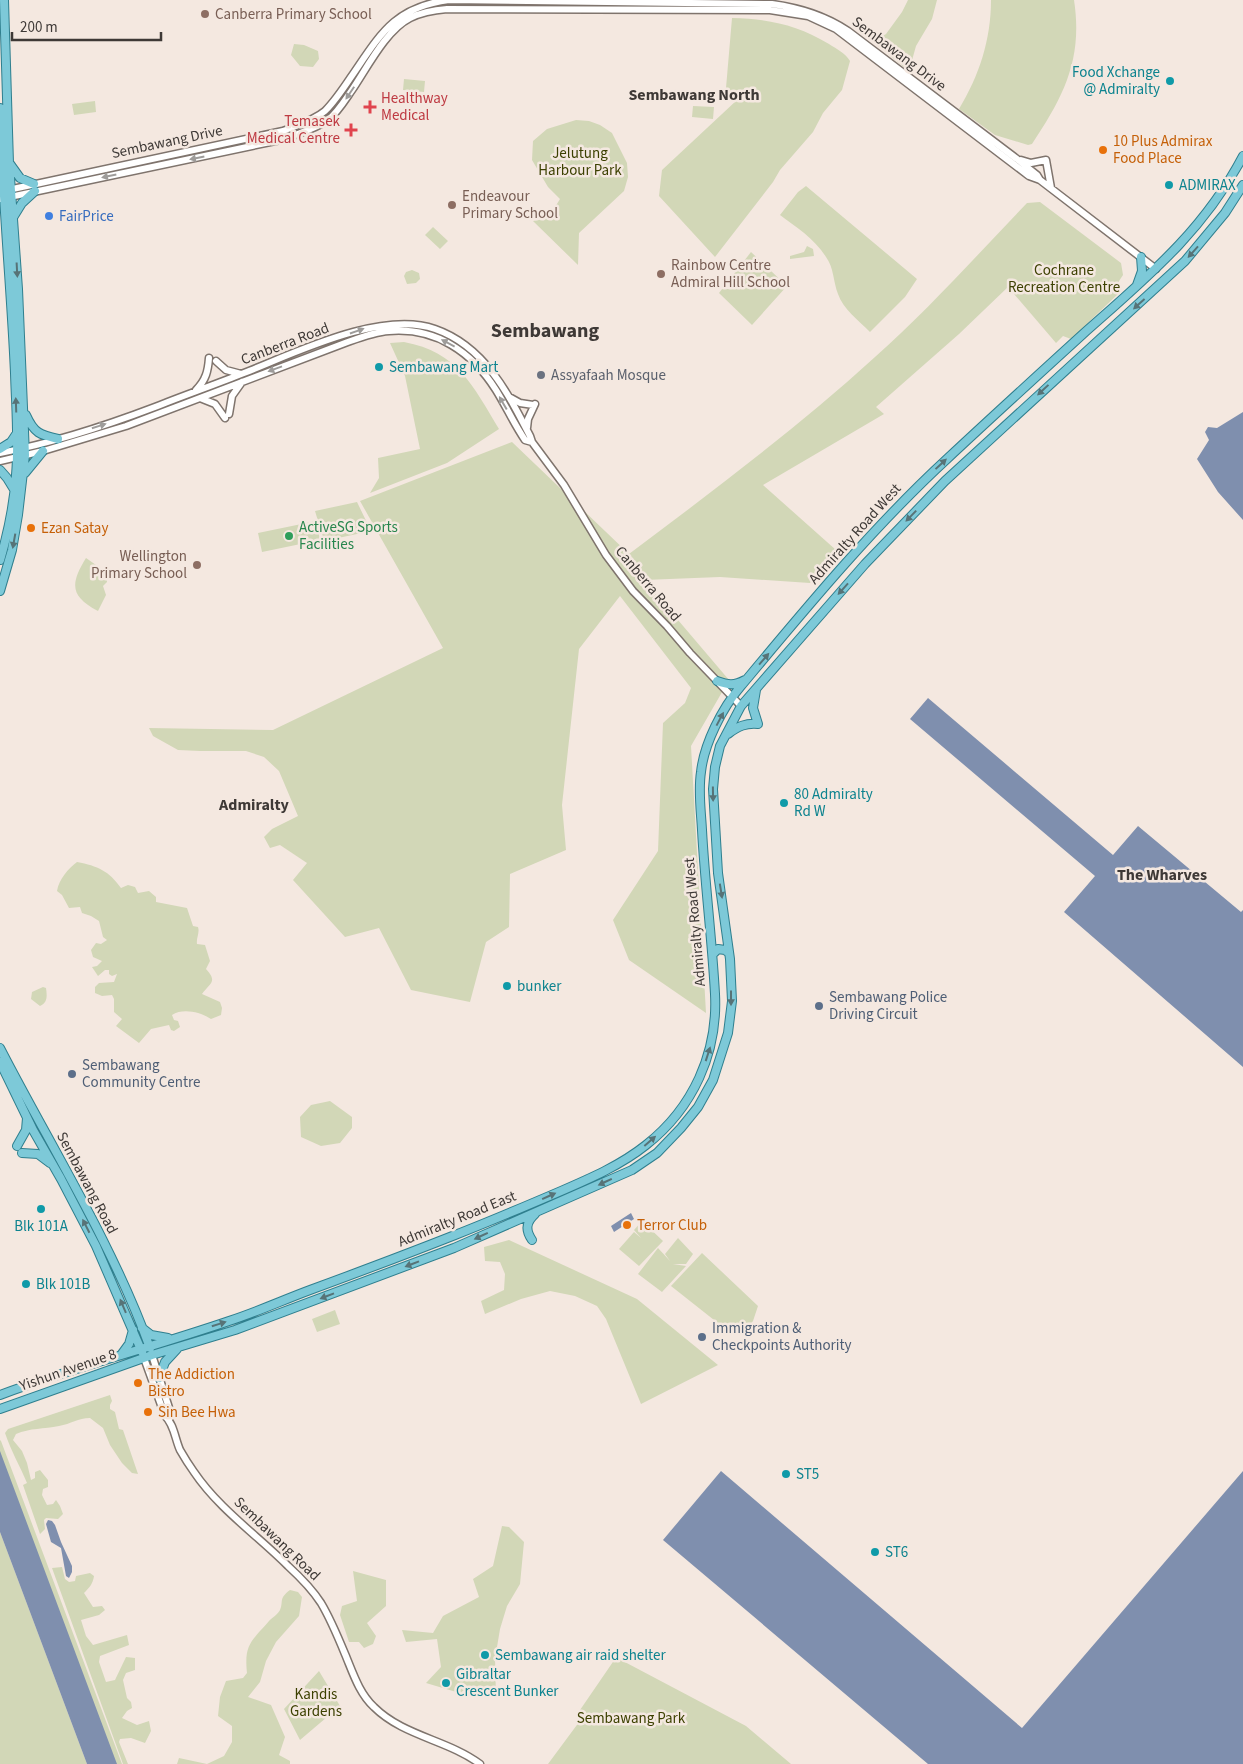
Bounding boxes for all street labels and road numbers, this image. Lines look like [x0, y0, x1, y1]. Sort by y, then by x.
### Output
street label: Sembawang Drive [848, 12, 950, 96]
street label: Sembawang Drive [110, 120, 224, 164]
street label: Canberra Road [238, 318, 332, 370]
street label: Admiralty Road West [804, 479, 906, 589]
street label: Canberra Road [610, 542, 686, 626]
street label: Admiralty Road West [679, 857, 711, 987]
street label: Sembawang Road [51, 1128, 123, 1238]
street label: Admiralty Road East [395, 1186, 519, 1252]
street label: Yishun Avenue 8 [16, 1344, 119, 1397]
street label: Sembawang Road [229, 1492, 325, 1586]

